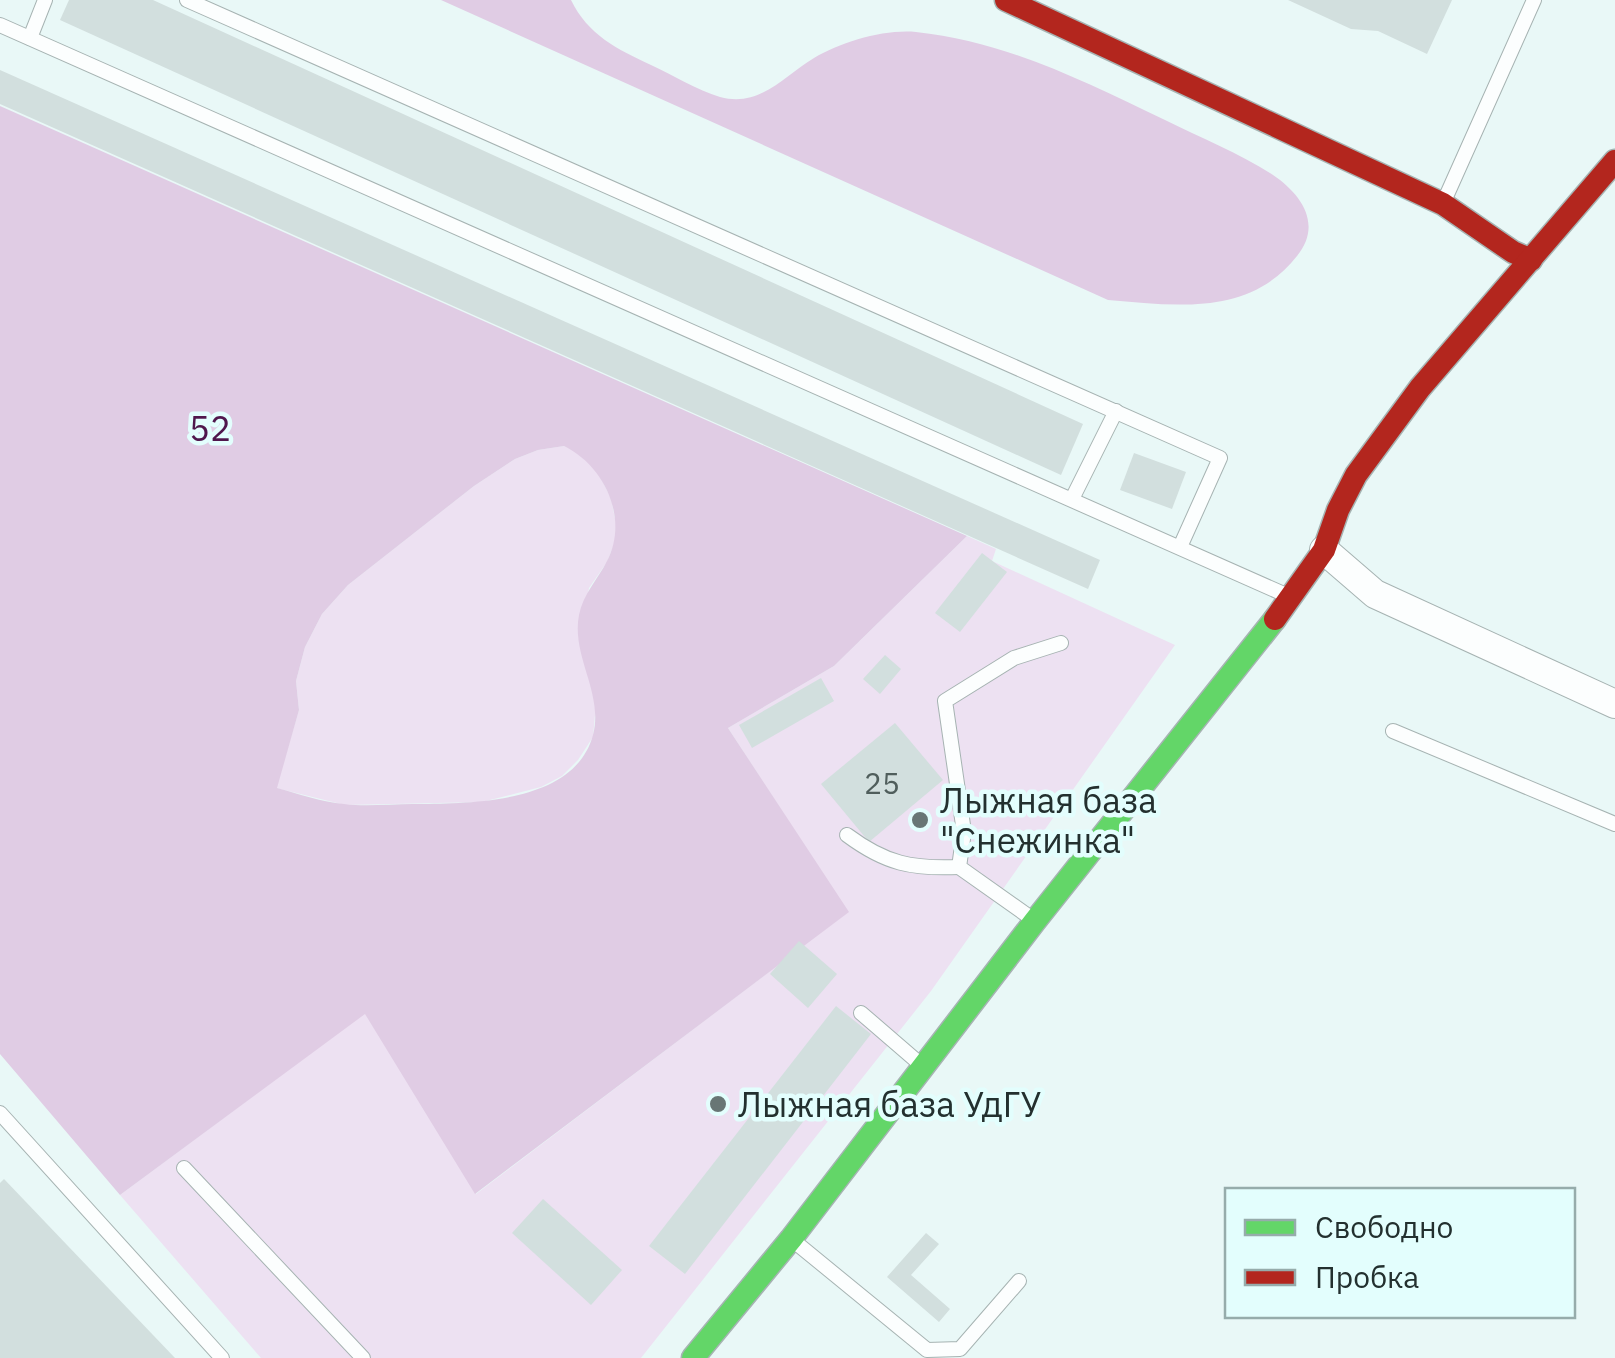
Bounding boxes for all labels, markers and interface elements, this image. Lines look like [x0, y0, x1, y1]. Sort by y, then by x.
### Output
park label: 52 [189, 405, 231, 451]
house number: 25 [864, 763, 900, 802]
place label: Лыжная база "Снежинка" [940, 777, 1157, 863]
marker: Лыжная база "Снежинка" [909, 809, 931, 831]
place label: Лыжная база УдГУ [738, 1081, 1041, 1127]
marker: Лыжная база УдГУ [707, 1093, 729, 1115]
legend [1225, 1188, 1575, 1318]
text: Свободно [1315, 1207, 1453, 1246]
text: Пробка [1315, 1257, 1419, 1296]

